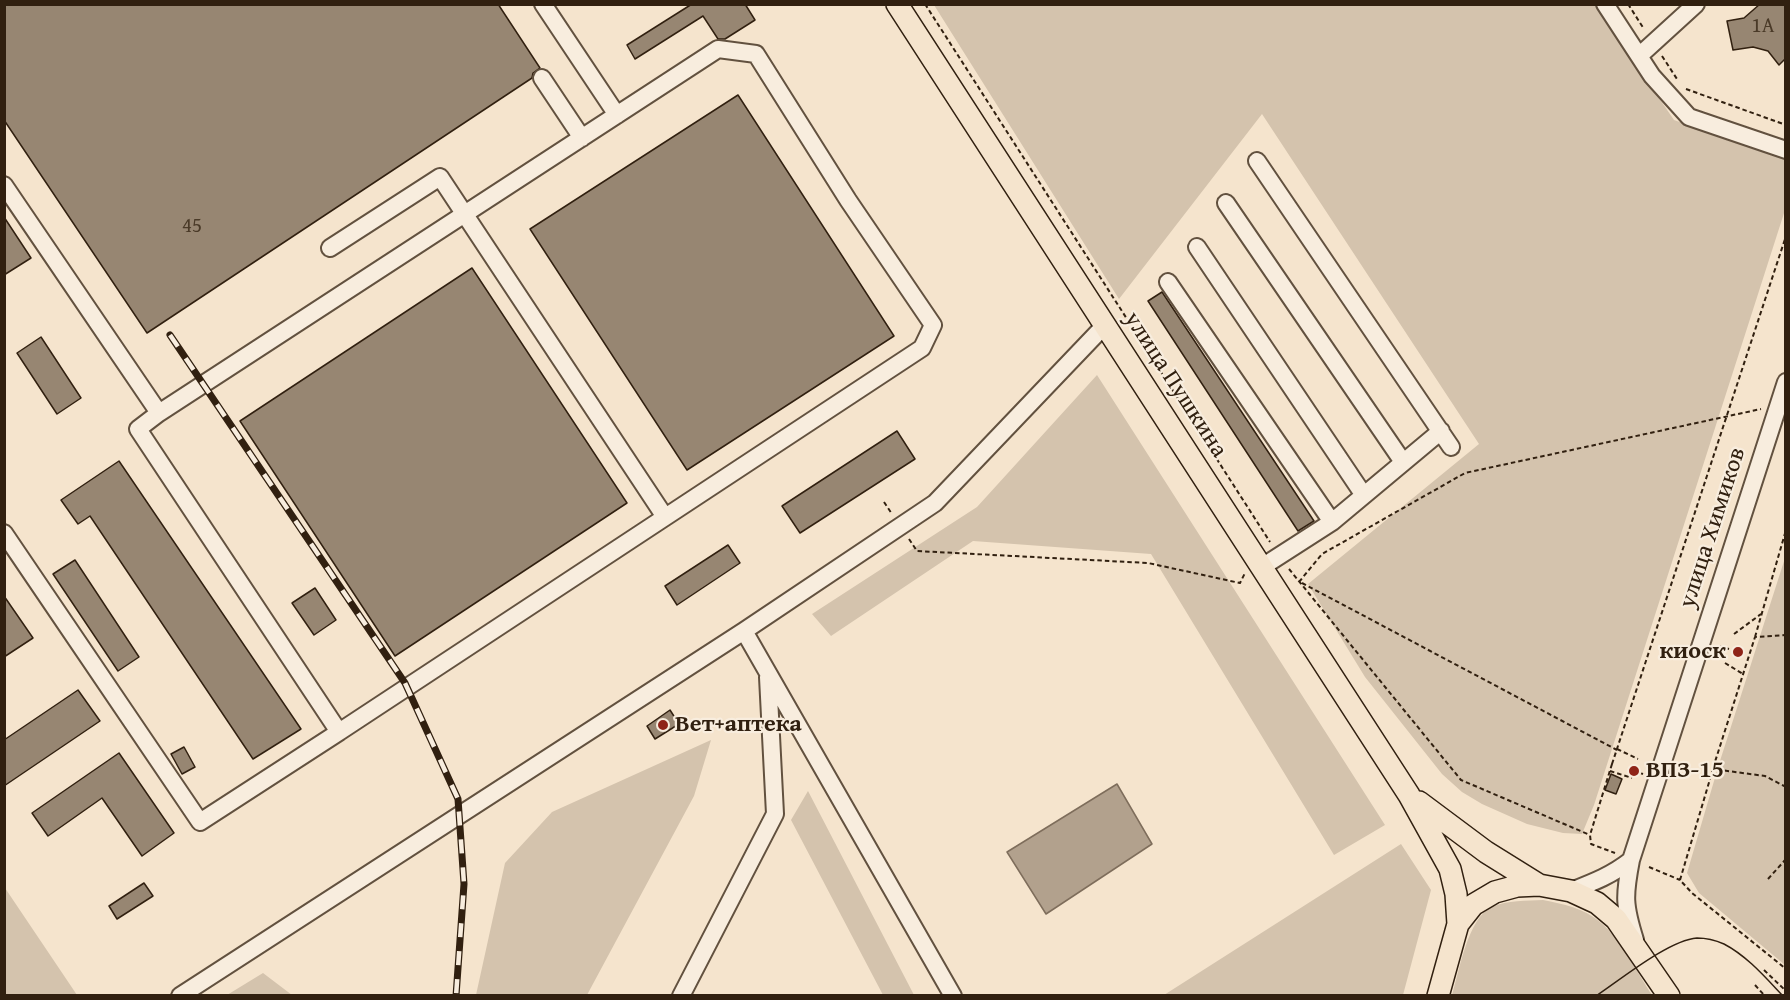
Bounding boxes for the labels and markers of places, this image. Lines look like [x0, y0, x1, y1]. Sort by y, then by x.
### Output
place label: киоск [1660, 638, 1726, 666]
marker: киоск [1731, 645, 1745, 659]
place label: Вет+аптека [675, 711, 802, 739]
marker: Вет+аптека [656, 718, 670, 732]
place label: ВПЗ-15 [1646, 757, 1724, 785]
marker: ВПЗ-15 [1627, 764, 1641, 778]

